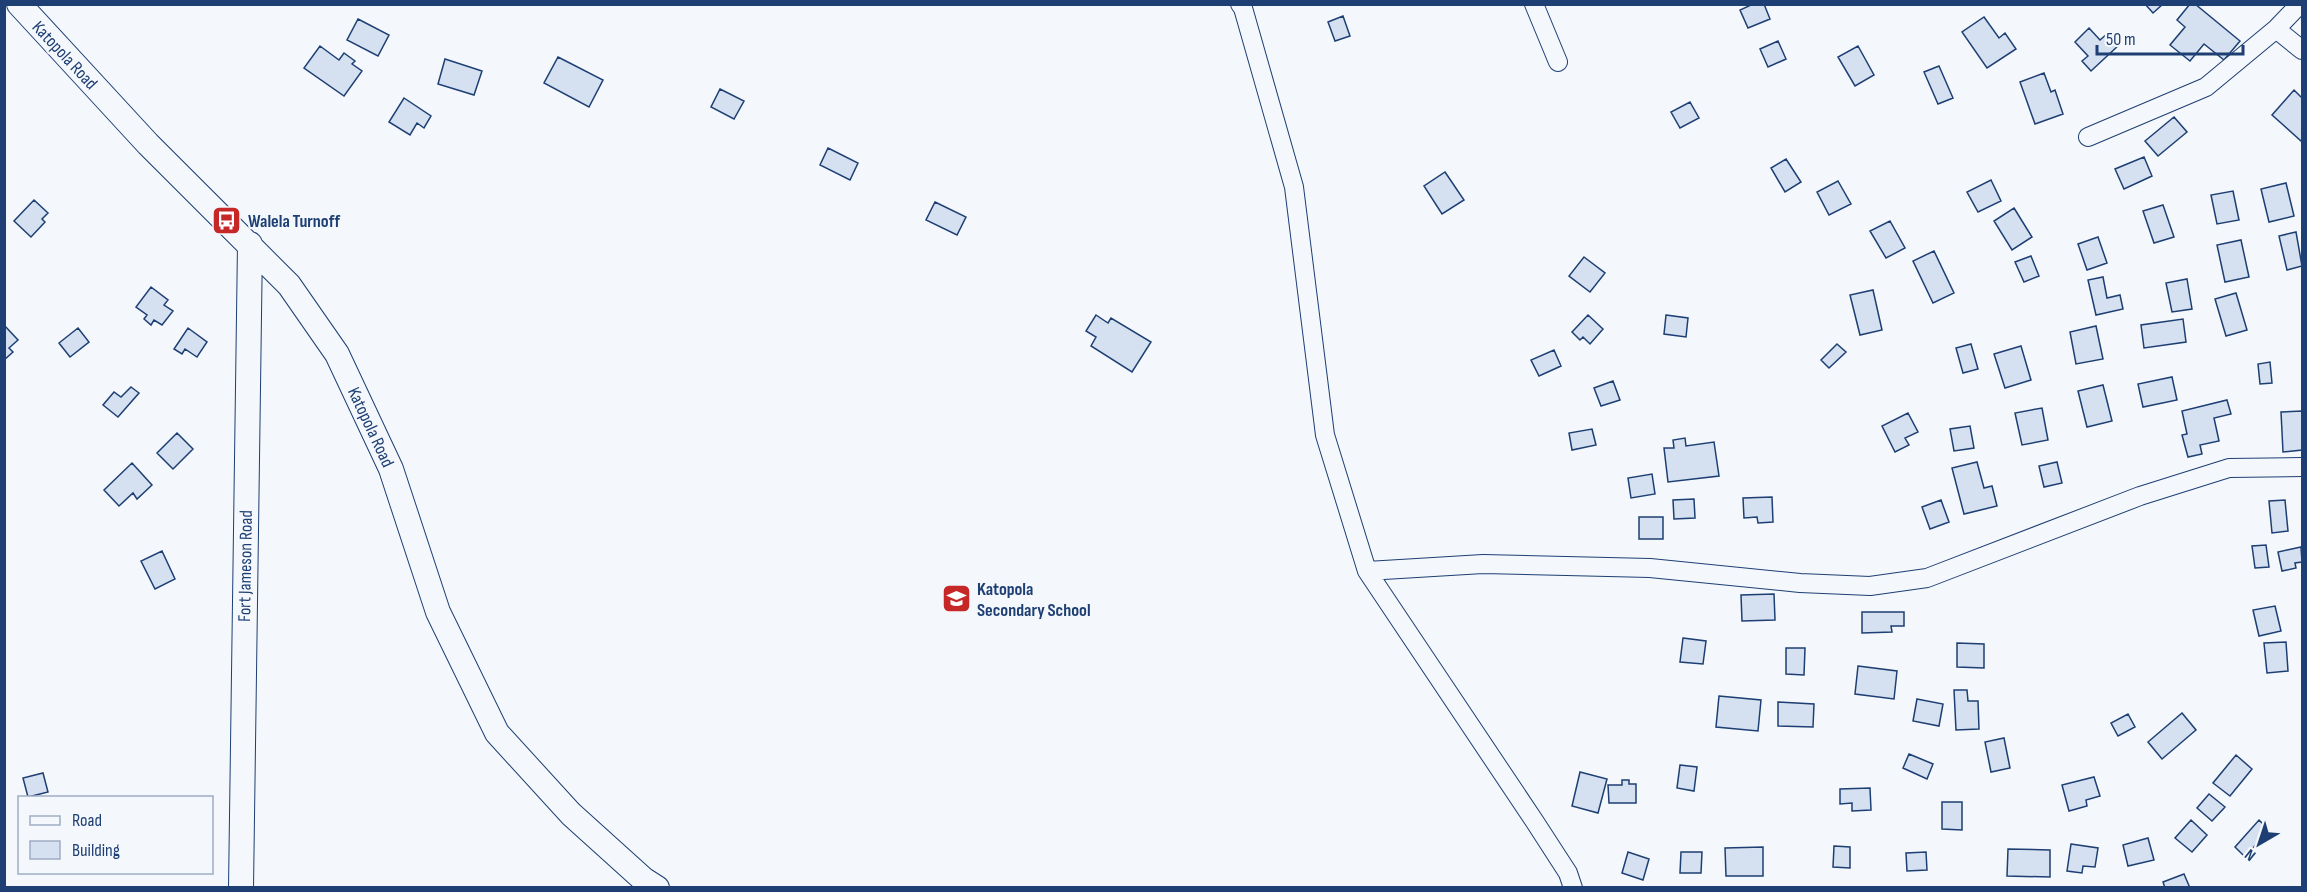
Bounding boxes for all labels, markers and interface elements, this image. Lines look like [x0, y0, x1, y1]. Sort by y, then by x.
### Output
street label: Katopola Road [28, 17, 102, 94]
scale bar [2097, 18, 2242, 56]
text: 50 m [2106, 29, 2136, 50]
bus stop icon: Walela Turnoff [211, 205, 243, 237]
place label: Walela Turnoff [248, 211, 341, 232]
street label: Katopola Road [343, 384, 398, 471]
street label: Fort Jameson Road [234, 510, 257, 622]
place label: Katopola Secondary School [977, 579, 1091, 621]
school or university icon: Katopola Secondary School [940, 583, 972, 615]
legend [18, 796, 213, 874]
text: Road [72, 810, 102, 831]
north arrow [2229, 814, 2289, 874]
text: Building [72, 840, 120, 861]
text: N [2241, 844, 2260, 865]

